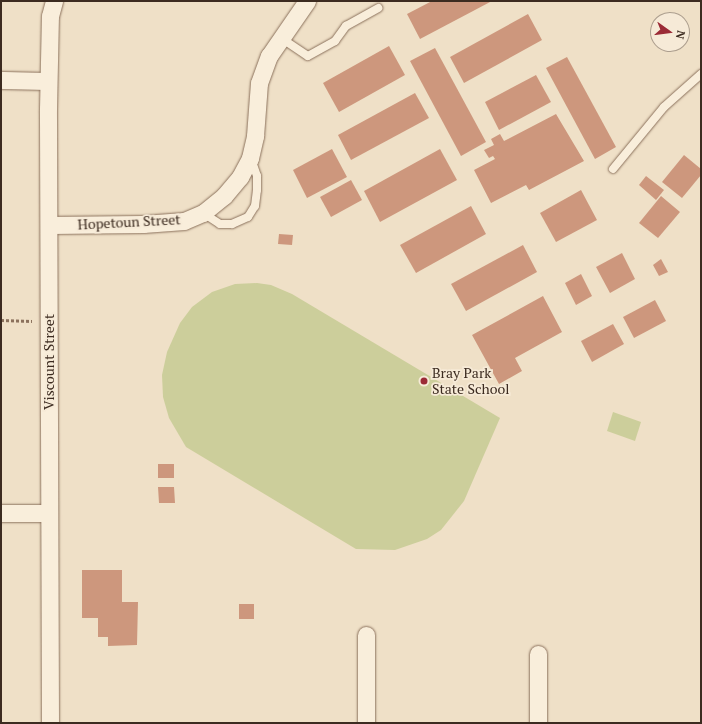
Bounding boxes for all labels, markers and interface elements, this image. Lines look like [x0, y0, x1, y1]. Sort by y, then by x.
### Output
north arrow [650, 12, 690, 52]
text: N [673, 29, 688, 40]
street label: Hopetoun Street [77, 211, 181, 233]
street label: Viscount Street [41, 314, 57, 410]
place label: Bray Park State School [432, 365, 509, 398]
marker: Bray Park State School [419, 376, 429, 386]

